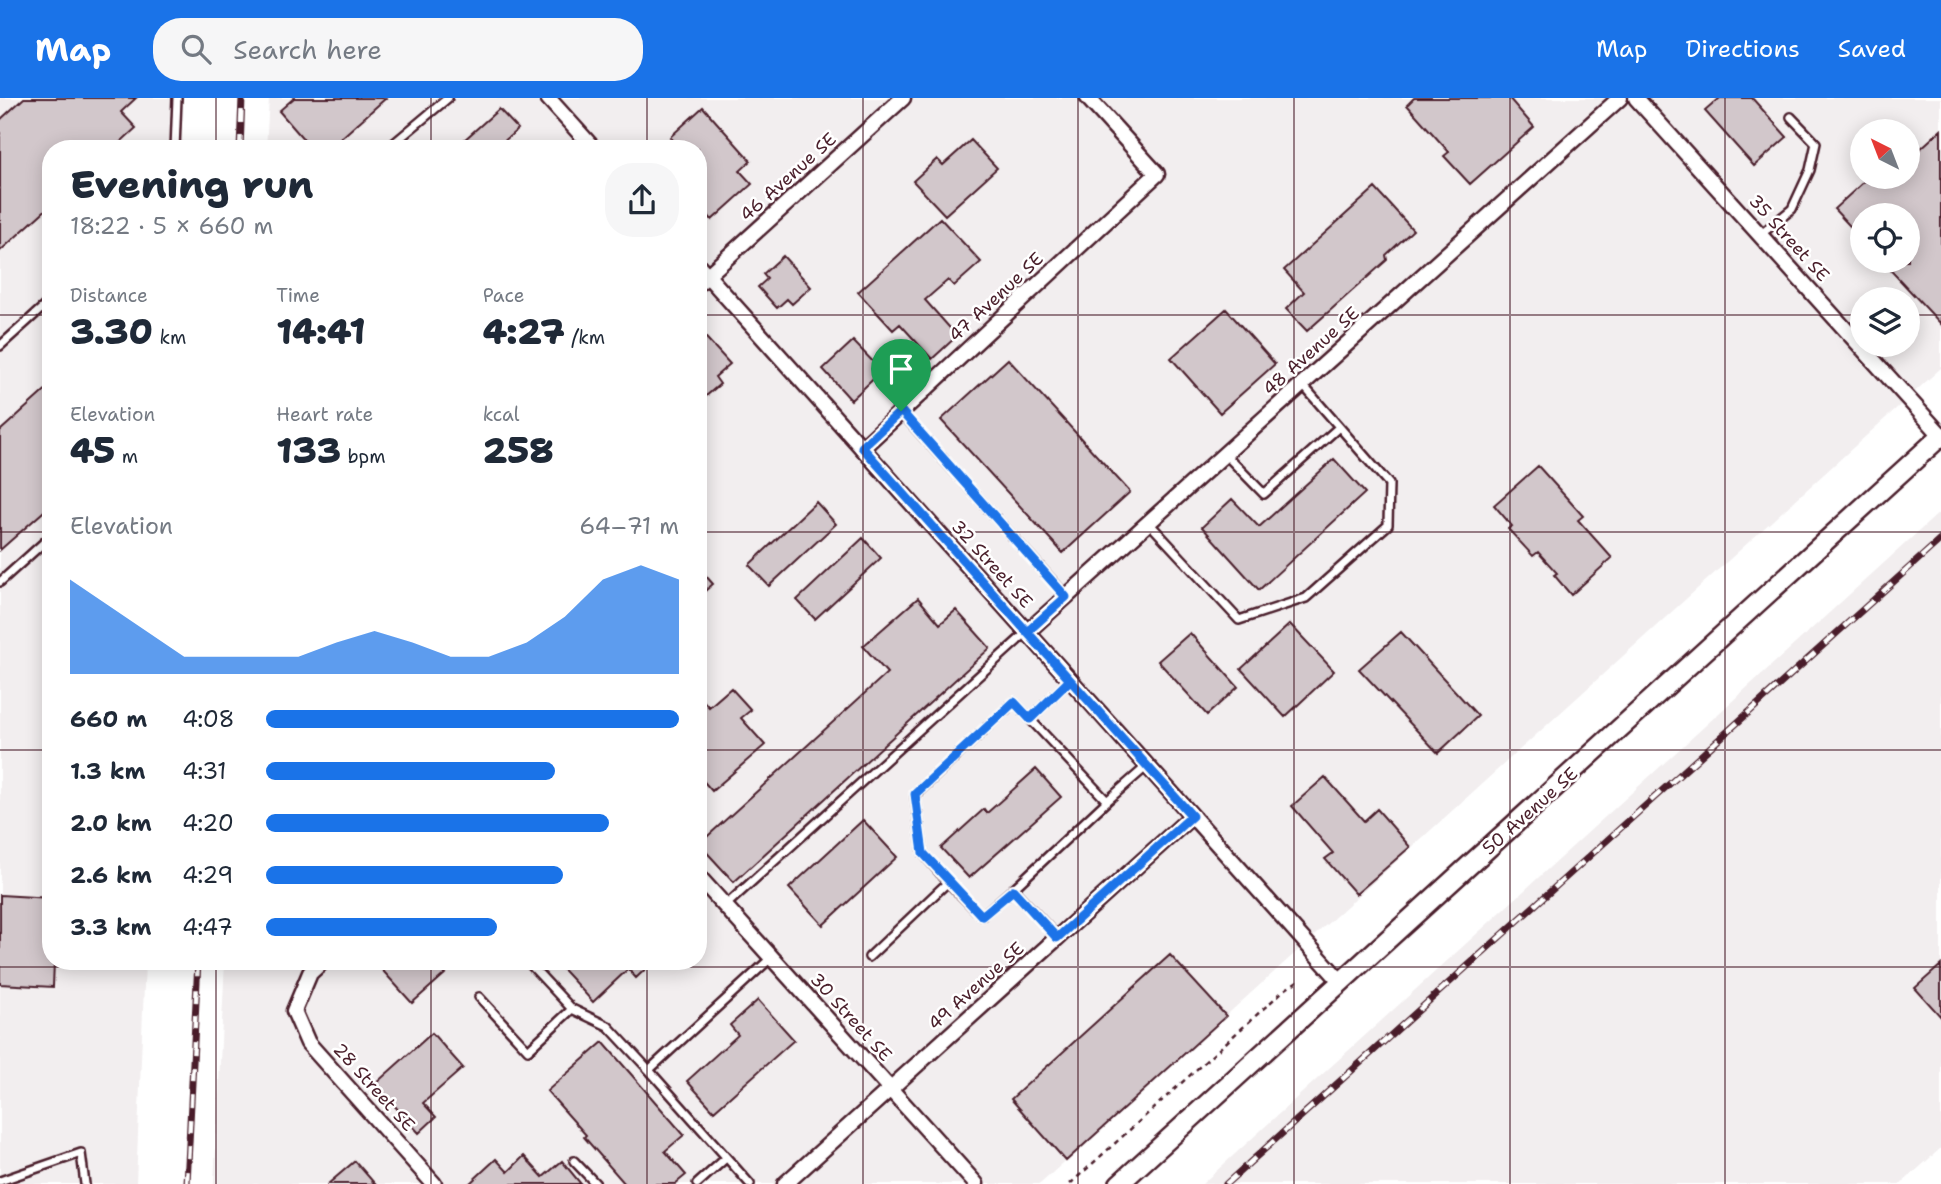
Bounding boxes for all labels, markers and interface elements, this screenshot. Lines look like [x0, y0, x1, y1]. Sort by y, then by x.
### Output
search box [153, 18, 643, 81]
text: Map [35, 27, 111, 72]
icon: search [177, 30, 215, 68]
text: Search here [233, 32, 382, 67]
text: Map [1596, 33, 1647, 65]
text: Directions [1685, 33, 1800, 65]
text: Saved [1838, 33, 1906, 65]
north arrow [1850, 119, 1920, 189]
map controls [1850, 119, 1920, 357]
street label: 46 Avenue SE [735, 127, 841, 227]
text: Evening run [70, 159, 313, 210]
button: share [605, 163, 679, 237]
street label: 35 Street SE [1743, 189, 1835, 287]
button: locate [1850, 203, 1920, 273]
text: 18:22 · 5 × 660 m [70, 211, 273, 241]
street label: 47 Avenue SE [944, 247, 1048, 347]
text: Distance [70, 283, 148, 308]
text: Time [276, 283, 320, 308]
text: Pace [483, 283, 524, 308]
button: layers [1850, 287, 1920, 357]
street label: 48 Avenue SE [1258, 301, 1364, 401]
text: 3.30 [70, 308, 153, 355]
text: 14:41 [276, 308, 366, 355]
text: 4:27 [483, 308, 565, 355]
text: km [153, 325, 186, 350]
text: /km [565, 325, 605, 350]
pin [871, 339, 931, 411]
icon: arrive [882, 350, 920, 388]
text: Elevation [70, 402, 155, 427]
text: Heart rate [276, 402, 373, 427]
text: kcal [483, 402, 520, 427]
text: 45 [70, 427, 115, 474]
text: 133 [276, 427, 341, 474]
text: 258 [483, 427, 554, 474]
text: m [115, 444, 138, 469]
text: bpm [341, 444, 386, 469]
text: Elevation [70, 511, 173, 541]
text: 64–71 m [579, 511, 679, 541]
street label: 32 Street SE [946, 515, 1038, 613]
text: 660 m [70, 704, 147, 734]
text: 4:08 [182, 704, 235, 734]
text: 1.3 km [70, 756, 145, 786]
text: 4:31 [182, 756, 227, 786]
street label: 50 Avenue SE [1477, 762, 1583, 860]
text: 2.0 km [70, 808, 152, 838]
text: 4:20 [182, 808, 234, 838]
text: 2.6 km [70, 860, 152, 890]
text: 4:29 [182, 860, 233, 890]
text: 3.3 km [70, 912, 151, 942]
text: 4:47 [182, 912, 233, 942]
street label: 49 Avenue SE [923, 936, 1029, 1036]
street label: 30 Street SE [805, 968, 897, 1066]
street label: 28 Street SE [328, 1038, 420, 1136]

